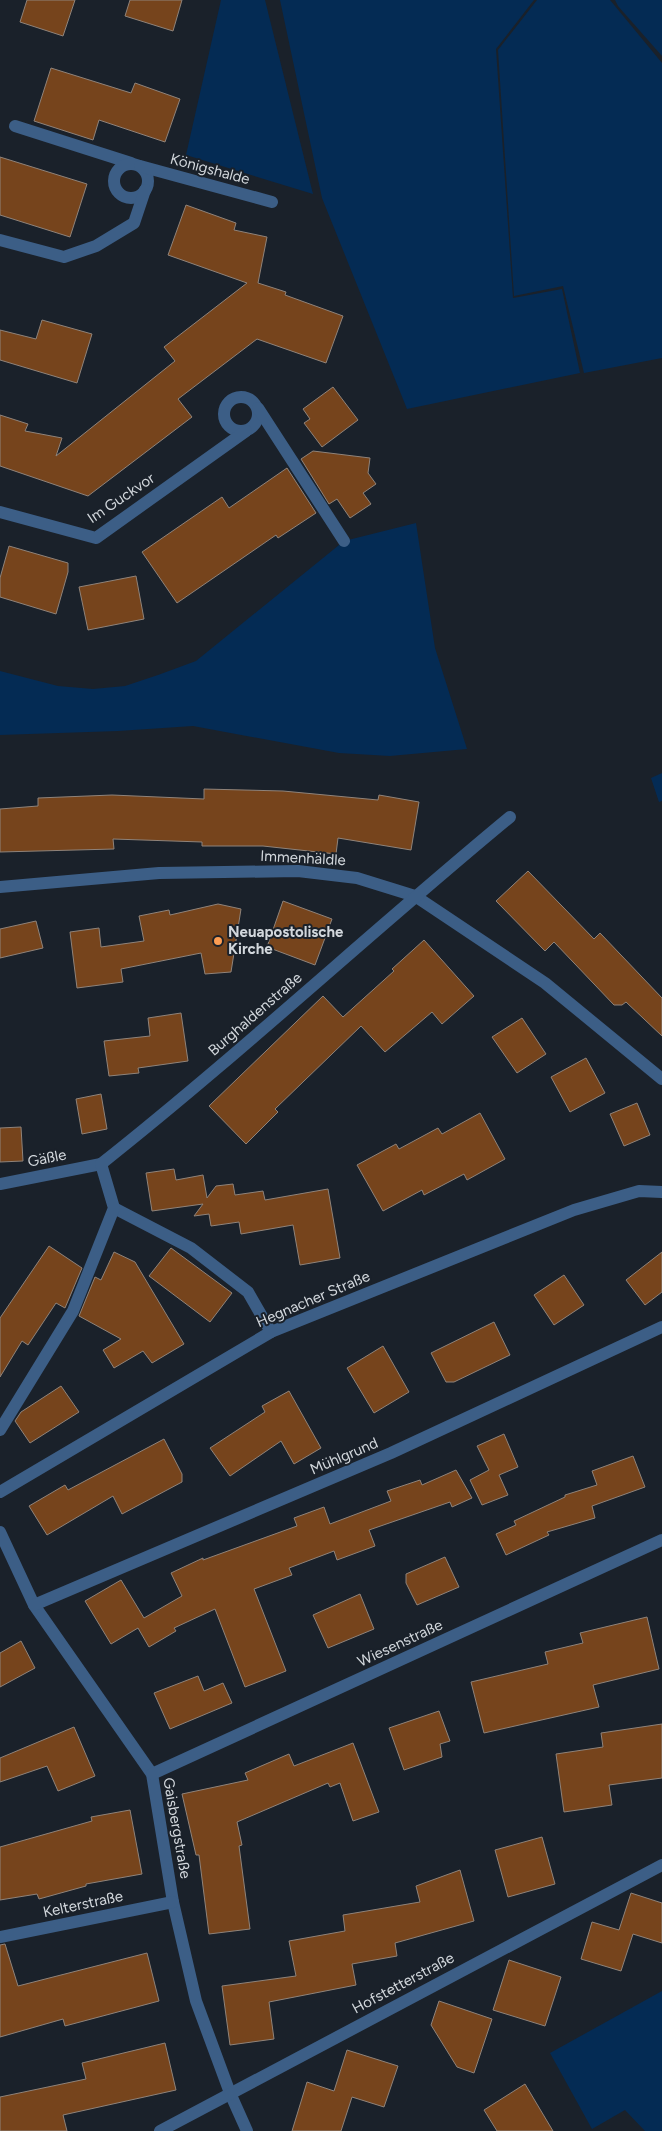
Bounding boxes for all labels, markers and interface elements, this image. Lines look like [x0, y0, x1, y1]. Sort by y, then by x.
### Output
street label: Königshalde [168, 150, 252, 188]
street label: Im Guckvor [84, 469, 158, 527]
street label: Immenhäldle [260, 847, 346, 869]
place label: Neuapostolische Kirche [228, 923, 344, 958]
marker: Neuapostolische Kirche [212, 935, 224, 947]
street label: Burghaldenstraße [205, 968, 305, 1060]
street label: Gäßle [26, 1145, 68, 1171]
street label: Hegnacher Straße [253, 1267, 373, 1331]
street label: Mühlgrund [307, 1434, 381, 1478]
street label: Wiesenstraße [355, 1615, 445, 1671]
street label: Gaisbergstraße [159, 1776, 195, 1880]
street label: Kelterstraße [41, 1887, 125, 1921]
street label: Hofstetterstraße [349, 1949, 457, 2017]

